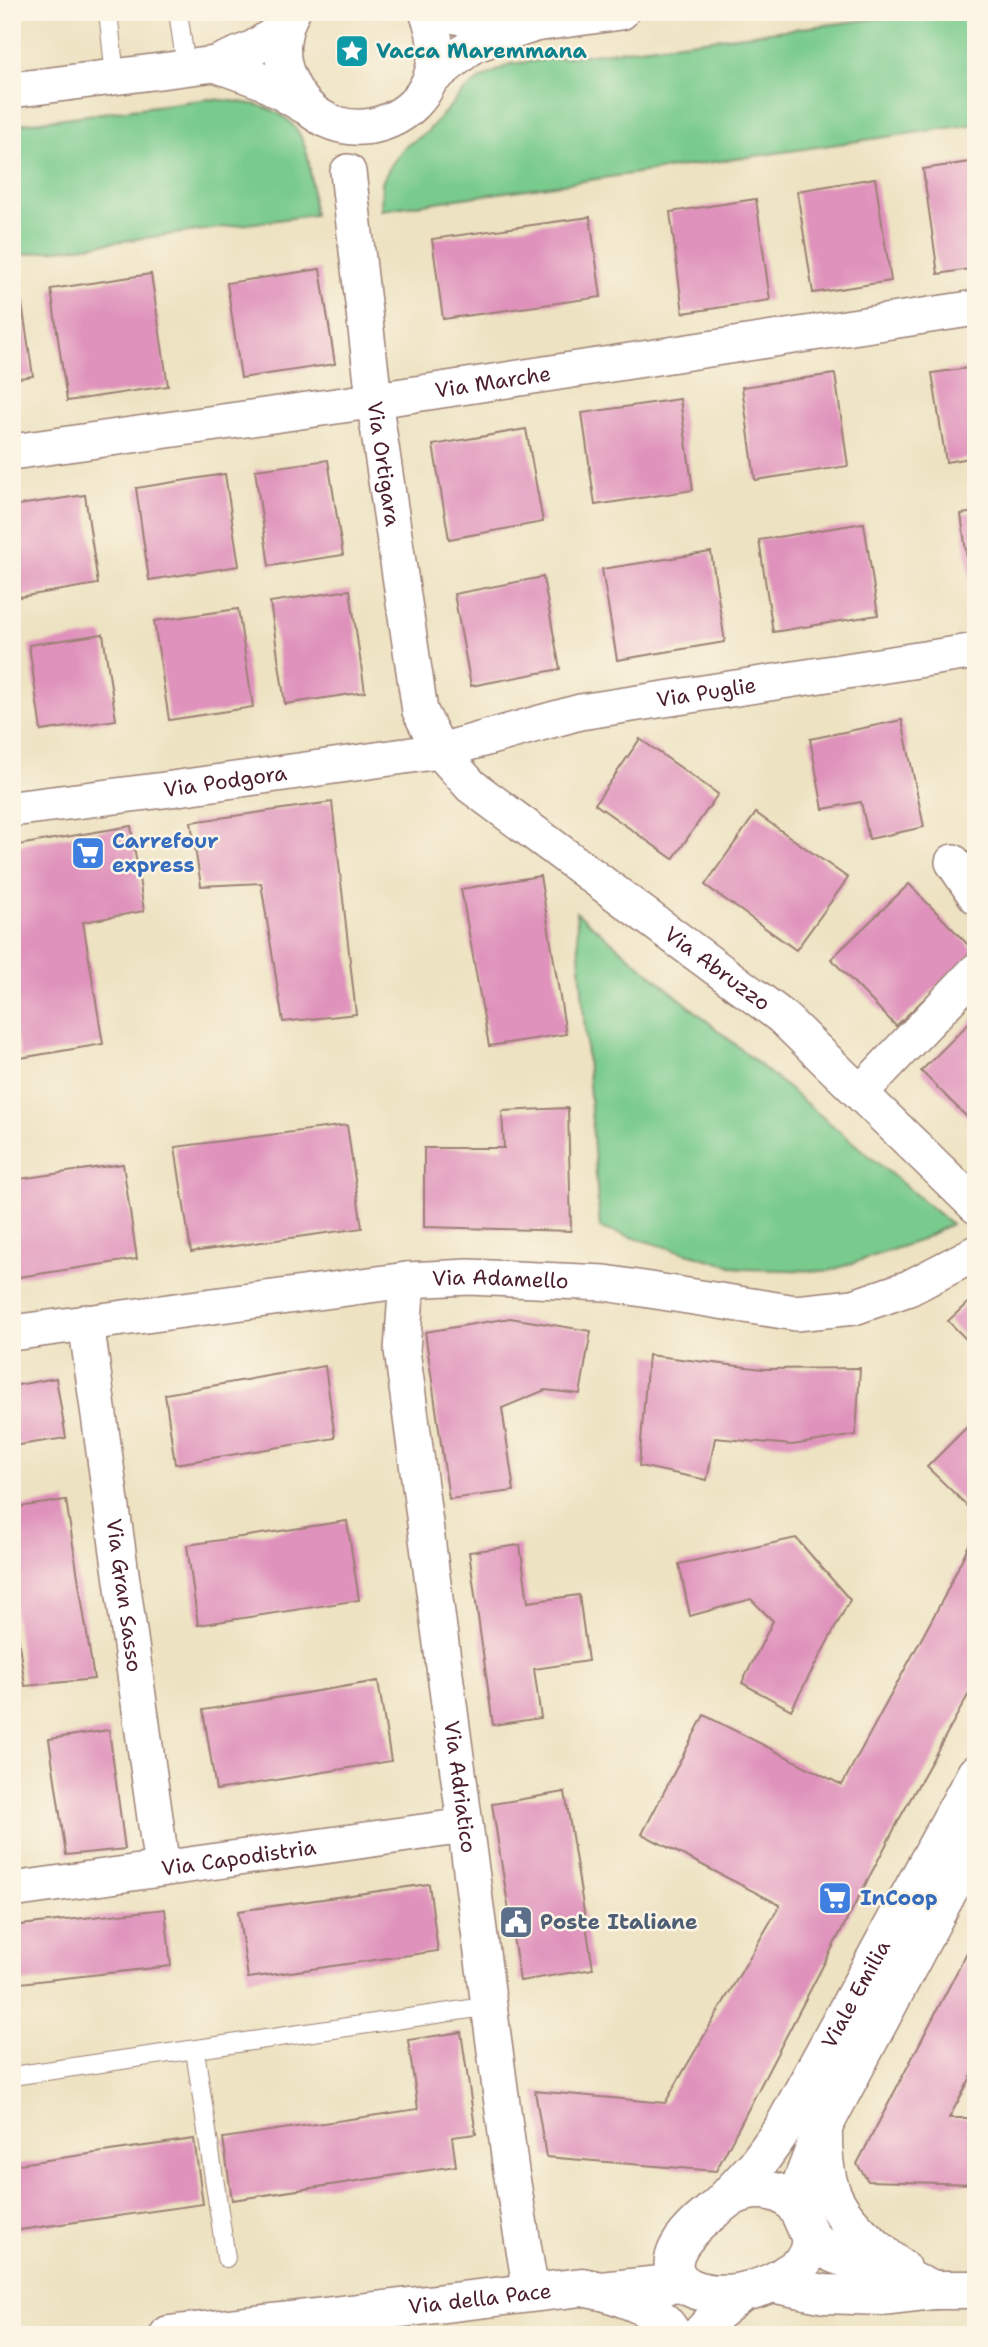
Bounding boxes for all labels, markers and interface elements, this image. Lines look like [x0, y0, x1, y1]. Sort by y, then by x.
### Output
place icon: Vacca Maremmana [333, 32, 371, 70]
place label: Vacca Maremmana [376, 37, 587, 65]
street label: Via Marche [433, 359, 553, 405]
street label: Via Ortigara [361, 399, 407, 528]
street label: Via Puglie [654, 671, 758, 714]
street label: Via Podgora [162, 759, 289, 804]
place label: Carrefour express [112, 827, 219, 879]
supermarket icon: Carrefour express [69, 834, 107, 872]
street label: Via Abruzzo [659, 920, 776, 1017]
street label: Via Adamello [432, 1263, 569, 1295]
street label: Via Gran Sasso [100, 1517, 149, 1674]
street label: Via Adriatico [437, 1719, 483, 1855]
street label: Via Capodistria [160, 1833, 318, 1883]
supermarket icon: InCoop [816, 1879, 854, 1917]
place label: InCoop [860, 1884, 938, 1912]
public building icon: Poste Italiane [497, 1903, 535, 1941]
place label: Poste Italiane [540, 1908, 698, 1936]
street label: Viale Emilia [815, 1935, 897, 2053]
street label: Via della Pace [407, 2277, 553, 2321]

